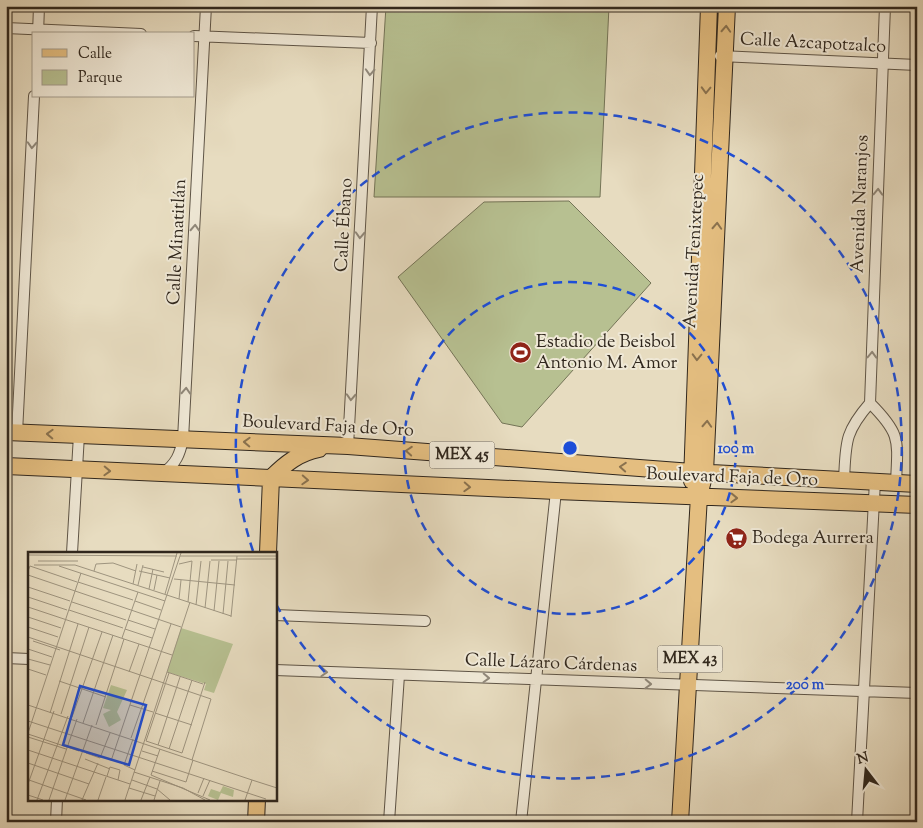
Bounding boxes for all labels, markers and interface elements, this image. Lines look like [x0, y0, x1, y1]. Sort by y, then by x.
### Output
one-way arrow [721, 25, 731, 32]
street label: Calle Azcapotzalco [739, 27, 887, 61]
legend [32, 32, 195, 98]
text: Calle [78, 44, 112, 65]
text: Parque [78, 68, 122, 89]
one-way arrow [364, 69, 375, 77]
one-way arrow [701, 86, 712, 94]
street label: Avenida Naranjos [846, 134, 876, 274]
one-way arrow [26, 141, 37, 149]
street label: Avenida Tenixtepec [678, 173, 712, 329]
street label: Calle Ébano [330, 177, 360, 273]
street label: Calle Minatitlán [162, 178, 194, 306]
one-way arrow [872, 188, 883, 196]
one-way arrow [711, 222, 722, 230]
one-way arrow [189, 224, 200, 232]
one-way arrow [355, 231, 366, 239]
place label: Estadio de Beisbol Antonio M. Amor [536, 330, 677, 377]
sports icon: Estadio de Beisbol Antonio M. Amor [508, 341, 532, 365]
one-way arrow [866, 350, 877, 358]
one-way arrow [691, 354, 702, 362]
one-way arrow [181, 386, 192, 394]
one-way arrow [346, 393, 357, 401]
street label: Boulevard Faja de Oro [242, 410, 415, 444]
one-way arrow [702, 419, 712, 427]
one-way arrow [45, 429, 53, 440]
one-way arrow [243, 437, 250, 447]
centre of rings [561, 439, 579, 457]
text: 100 m [718, 439, 755, 460]
road number: MEX 45 [430, 442, 494, 468]
one-way arrow [405, 446, 413, 457]
one-way arrow [619, 462, 627, 473]
street label: Boulevard Faja de Oro [646, 462, 818, 494]
one-way arrow [104, 465, 112, 476]
one-way arrow [301, 474, 309, 485]
one-way arrow [464, 482, 471, 492]
one-way arrow [731, 492, 739, 503]
place label: Bodega Aurrera [752, 526, 874, 552]
supermarket icon: Bodega Aurrera [724, 527, 748, 551]
inset map [28, 552, 276, 800]
road number: MEX 43 [658, 646, 722, 672]
street label: Calle Lázaro Cárdenas [464, 648, 638, 680]
one-way arrow [320, 667, 328, 677]
one-way arrow [482, 673, 490, 684]
text: 200 m [786, 675, 825, 696]
one-way arrow [645, 679, 653, 689]
north arrow [840, 746, 890, 796]
text: N [855, 748, 871, 771]

